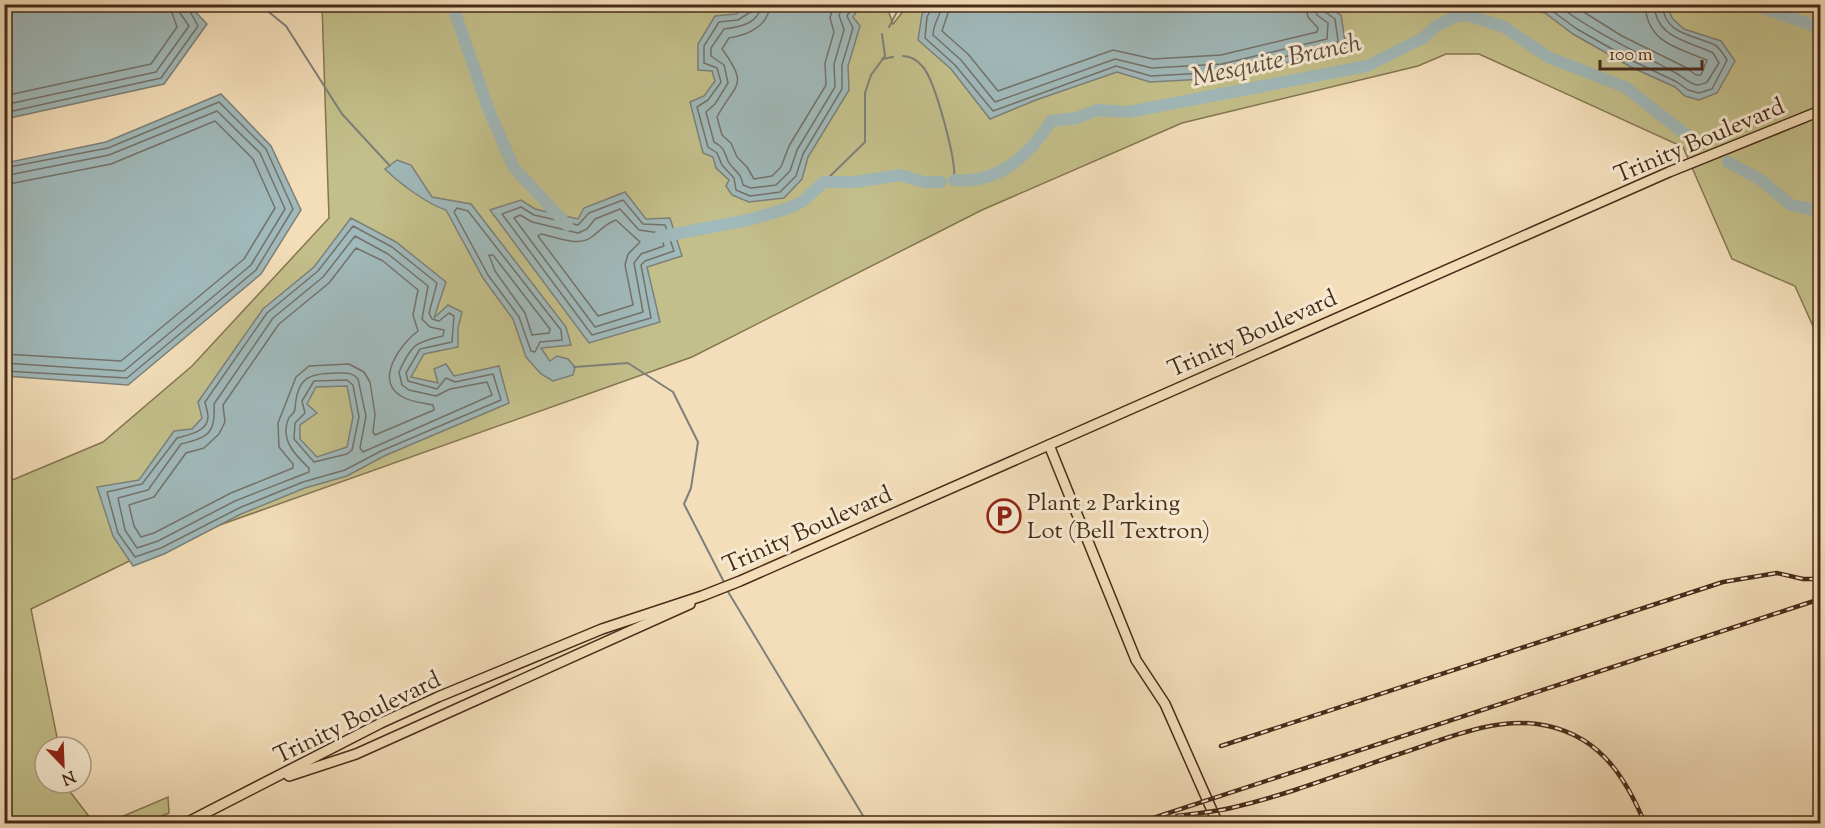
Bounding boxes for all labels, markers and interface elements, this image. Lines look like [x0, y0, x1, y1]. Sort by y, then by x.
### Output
water label: Mesquite Branch [1188, 25, 1365, 97]
scale bar [1600, 33, 1702, 71]
text: 100 m [1609, 43, 1653, 69]
street label: Trinity Boulevard [1609, 90, 1791, 193]
street label: Trinity Boulevard [1163, 282, 1343, 387]
street label: Trinity Boulevard [718, 478, 898, 583]
place label: Plant 2 Parking Lot (Bell Textron) [1027, 487, 1210, 549]
parking icon: Plant 2 Parking Lot (Bell Textron) [986, 498, 1022, 534]
street label: Trinity Boulevard [269, 663, 447, 774]
north arrow [33, 735, 93, 795]
text: N [57, 763, 78, 790]

